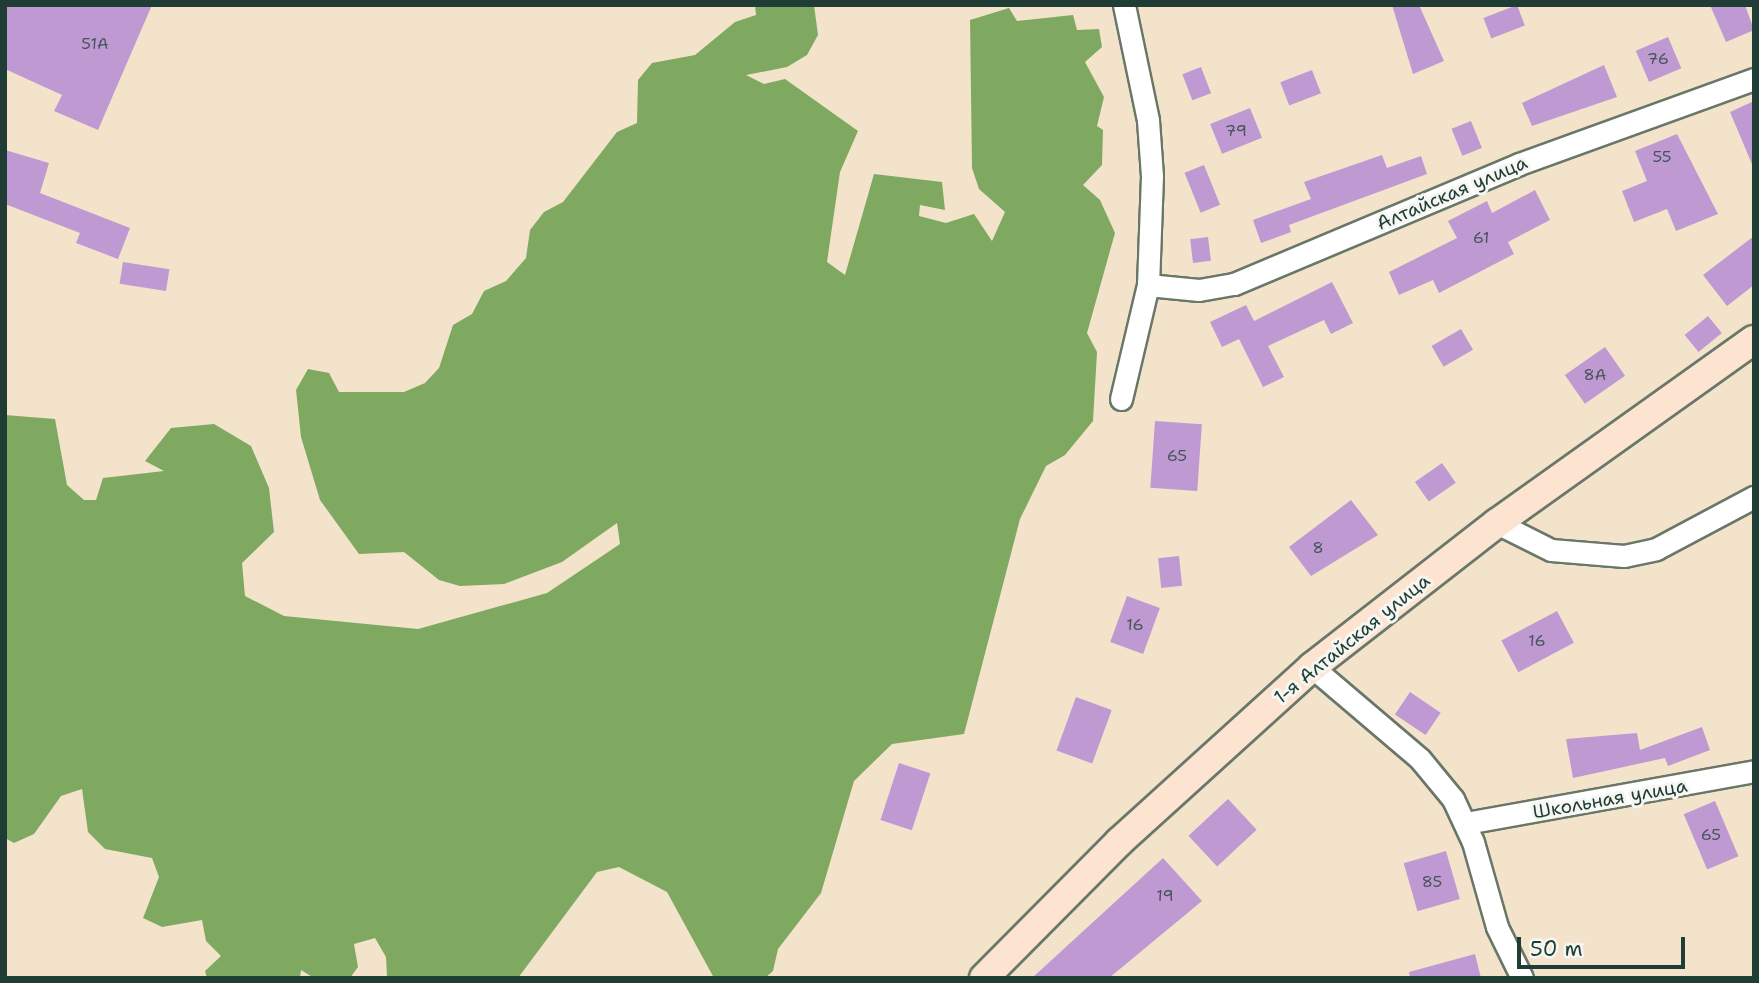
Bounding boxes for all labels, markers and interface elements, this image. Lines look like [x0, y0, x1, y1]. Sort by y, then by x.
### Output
house number: 51А [81, 34, 109, 54]
house number: 76 [1647, 49, 1669, 69]
house number: 79 [1225, 121, 1247, 141]
house number: 55 [1652, 147, 1672, 167]
street label: Алтайская улица [1373, 151, 1531, 235]
house number: 61 [1473, 228, 1489, 248]
house number: 8А [1584, 365, 1606, 385]
house number: 65 [1167, 446, 1187, 466]
house number: 8 [1312, 538, 1324, 558]
street label: 1-я Алтайская улица [1270, 569, 1434, 709]
house number: 16 [1126, 615, 1144, 635]
house number: 16 [1528, 631, 1546, 651]
street label: Школьная улица [1531, 774, 1689, 824]
house number: 65 [1701, 825, 1721, 845]
house number: 85 [1422, 872, 1442, 892]
house number: 19 [1156, 886, 1174, 906]
scale bar [1521, 923, 1689, 967]
text: 50 m [1530, 935, 1583, 963]

